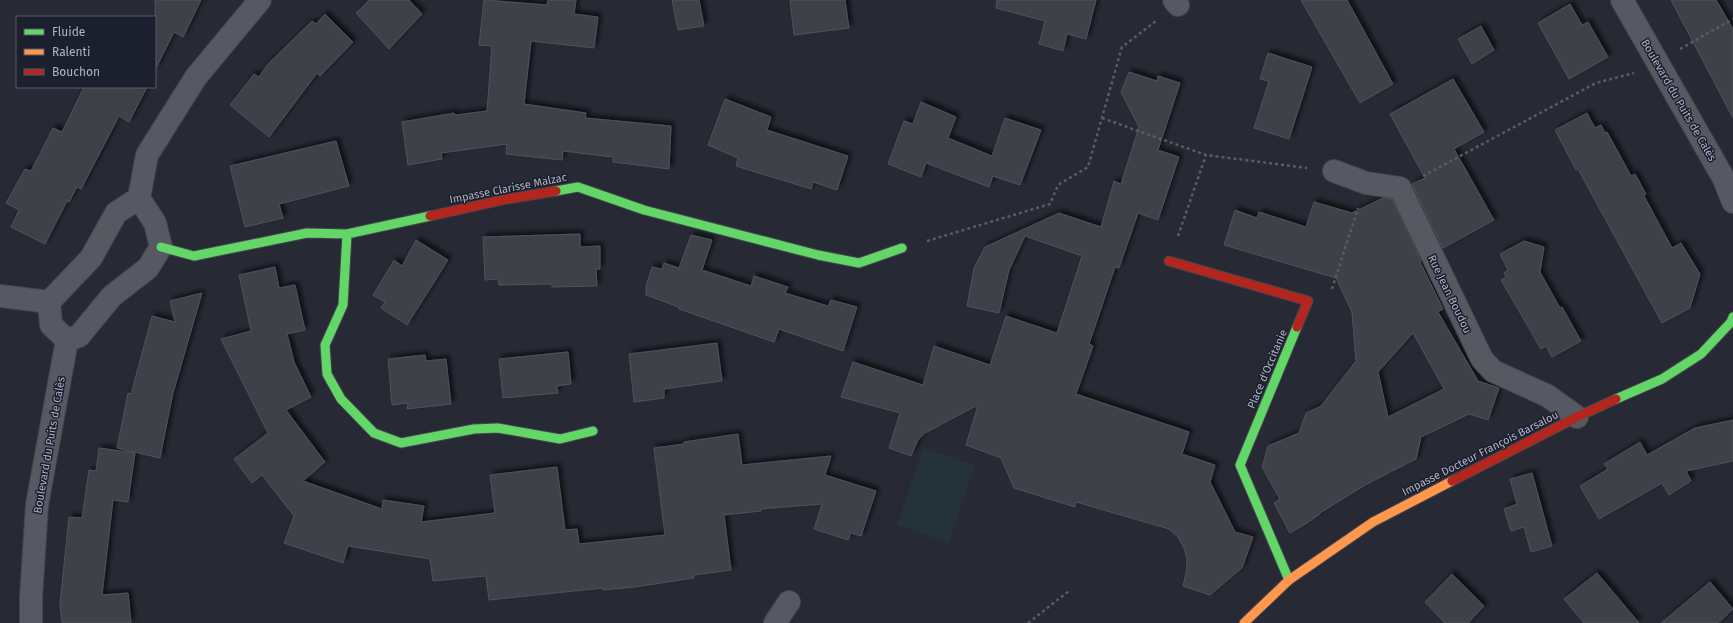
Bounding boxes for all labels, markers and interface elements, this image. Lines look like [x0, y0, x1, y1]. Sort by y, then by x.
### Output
legend [16, 16, 156, 88]
text: Fluide [52, 25, 85, 39]
street label: Boulevard du Puits de Calès [1638, 37, 1719, 163]
text: Ralenti [52, 45, 90, 59]
text: Bouchon [52, 65, 100, 79]
street label: Impasse Clarisse Malzac [448, 171, 568, 206]
street label: Rue Jean Boudou [1425, 253, 1474, 335]
street label: Place d'Occitanie [1245, 328, 1290, 411]
street label: Boulevard du Puits de Calès [31, 376, 68, 514]
street label: Impasse Docteur François Barsalou [1400, 408, 1561, 499]

